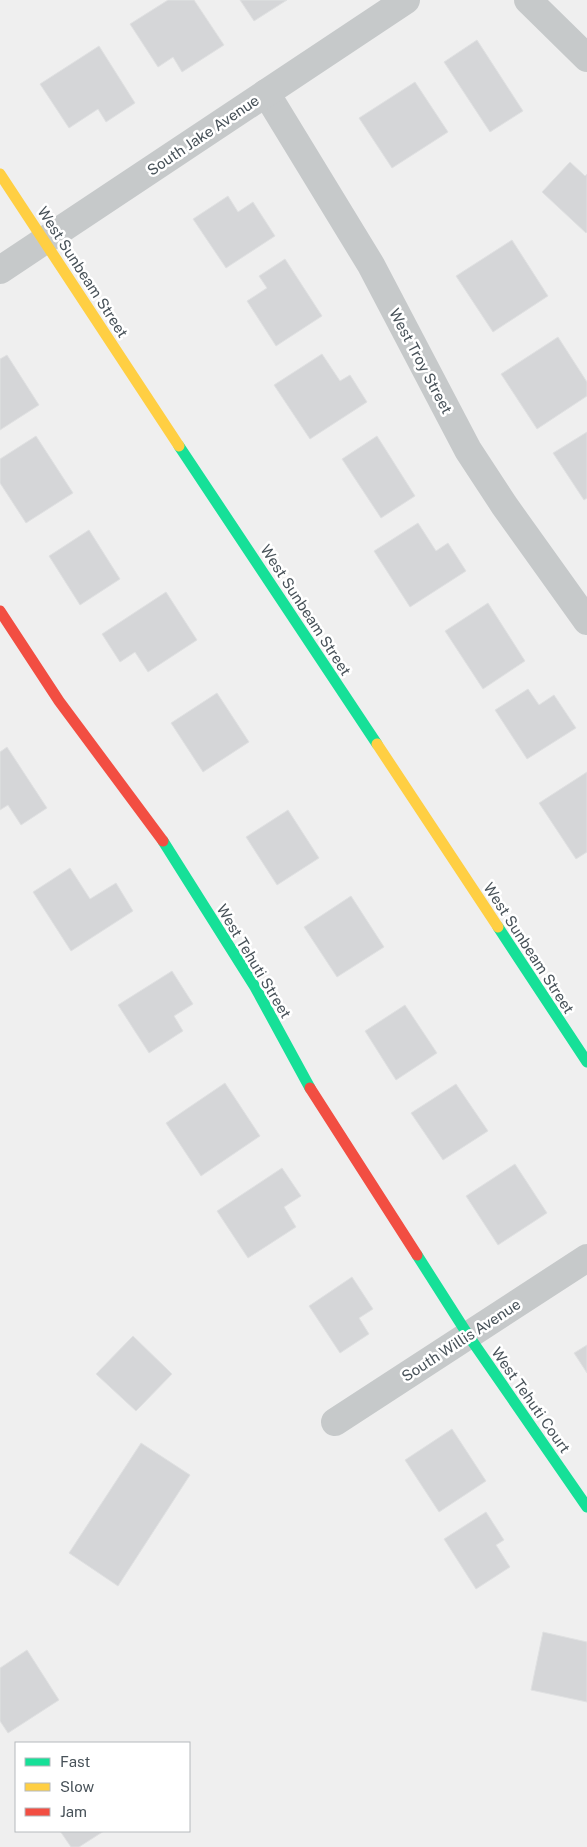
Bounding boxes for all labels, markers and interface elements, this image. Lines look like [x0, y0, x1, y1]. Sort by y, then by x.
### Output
street label: South Jake Avenue [144, 91, 262, 179]
street label: West Sunbeam Street [34, 203, 132, 341]
street label: West Troy Street [386, 305, 456, 417]
street label: West Sunbeam Street [257, 541, 355, 679]
street label: West Sunbeam Street [480, 879, 578, 1017]
street label: West Tehuti Street [213, 901, 295, 1021]
street label: South Willis Avenue [398, 1295, 524, 1385]
street label: West Tehuti Court [488, 1344, 574, 1456]
legend [15, 1742, 190, 1832]
text: Fast [60, 1753, 90, 1770]
text: Slow [60, 1778, 95, 1795]
text: Jam [60, 1803, 87, 1820]

